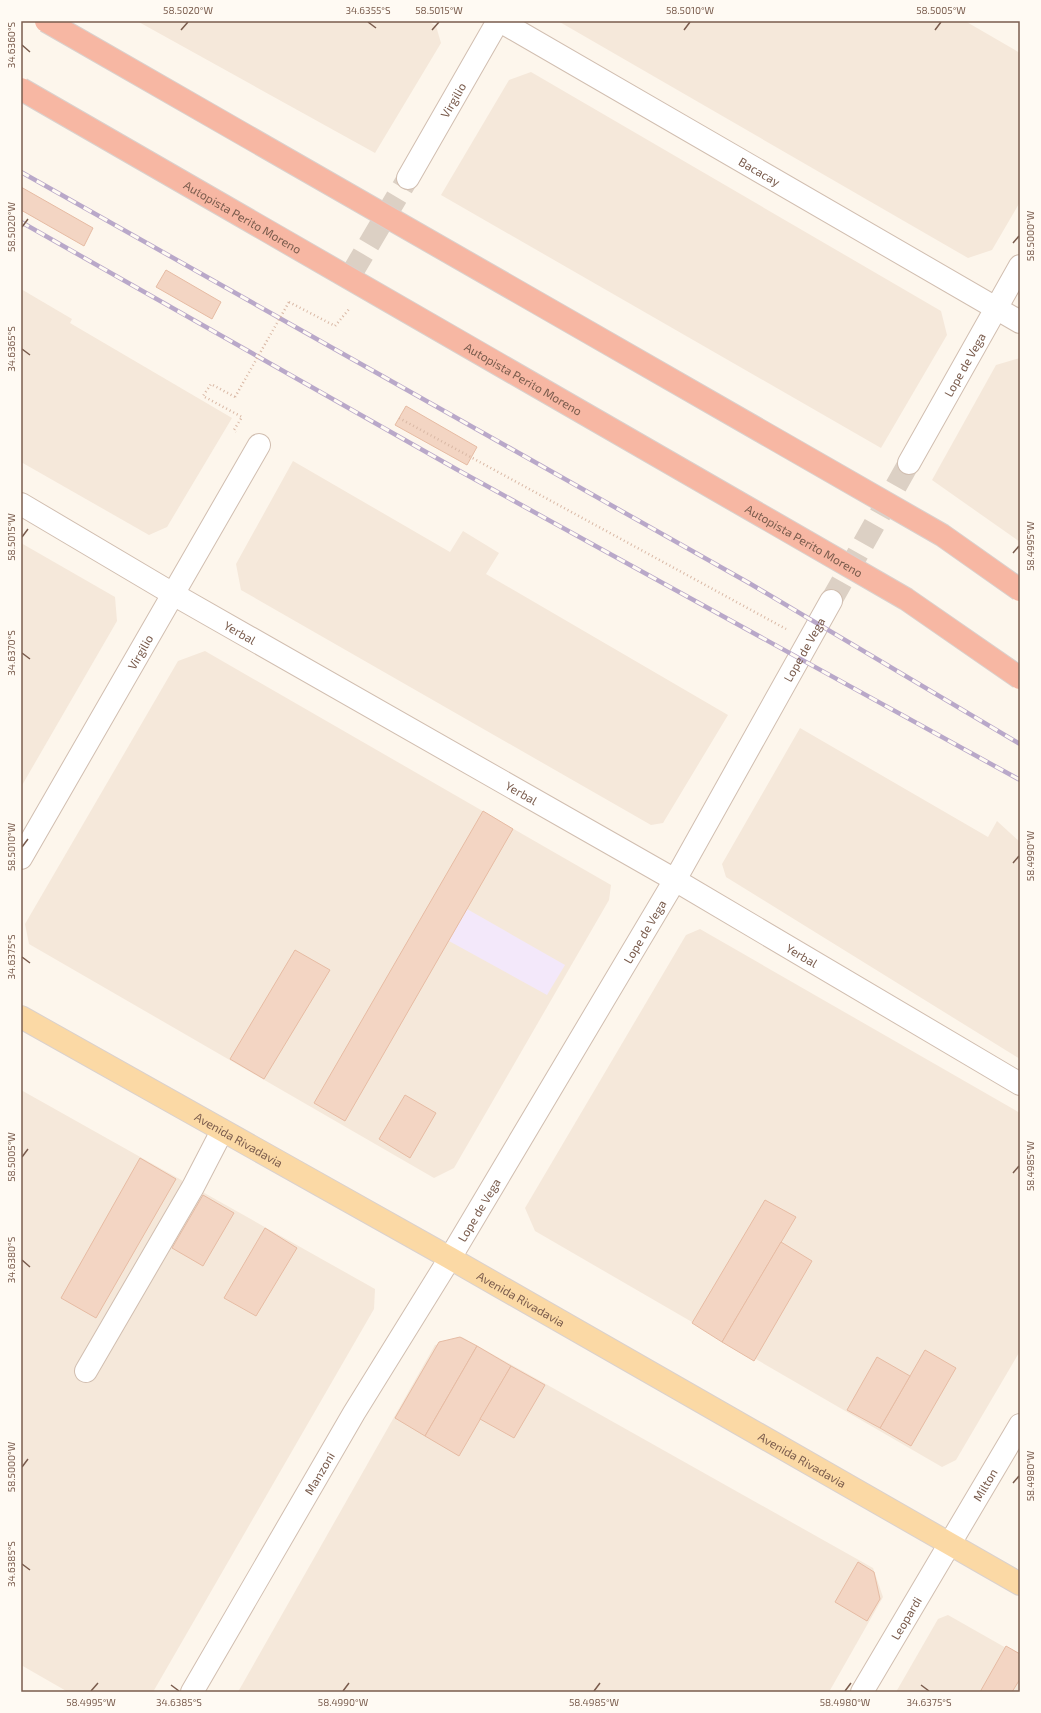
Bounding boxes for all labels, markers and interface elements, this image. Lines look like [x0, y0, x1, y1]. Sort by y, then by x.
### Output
text: 58.5020°W [163, 4, 213, 16]
text: 34.6355°S [345, 4, 391, 16]
text: 58.5015°W [415, 4, 463, 16]
text: 58.5010°W [666, 4, 715, 16]
text: 58.5005°W [916, 4, 966, 16]
text: 34.6360°S [5, 21, 17, 68]
street label: Virgilio [437, 80, 468, 120]
street label: Bacacay [737, 154, 783, 189]
street label: Autopista Perito Moreno [182, 177, 304, 256]
text: 58.5020°W [5, 202, 17, 252]
text: 58.5000°W [1024, 210, 1036, 261]
text: 34.6365°S [5, 326, 17, 372]
street label: Lope de Vega [941, 330, 988, 399]
street label: Autopista Perito Moreno [462, 339, 585, 418]
street label: Autopista Perito Moreno [743, 501, 866, 580]
text: 58.5015°W [5, 513, 17, 561]
text: 58.4995°W [1024, 521, 1036, 571]
street label: Lope de Vega [780, 615, 827, 684]
street label: Yerbal [222, 618, 259, 647]
text: 34.6370°S [5, 630, 17, 676]
street label: Virgilio [124, 632, 156, 672]
street label: Yerbal [503, 778, 540, 807]
text: 58.5010°W [5, 822, 17, 871]
text: 58.4990°W [1024, 830, 1036, 881]
street label: Lope de Vega [620, 897, 669, 966]
text: 34.6375°S [5, 934, 17, 980]
street label: Yerbal [784, 940, 821, 970]
street label: Avenida Rivadavia [192, 1109, 285, 1170]
text: 58.5005°W [5, 1132, 17, 1182]
text: 58.4985°W [1024, 1140, 1036, 1191]
street label: Lope de Vega [454, 1176, 503, 1244]
text: 34.6380°S [5, 1236, 17, 1283]
street label: Avenida Rivadavia [475, 1268, 568, 1329]
street label: Avenida Rivadavia [756, 1429, 849, 1490]
text: 58.5000°W [5, 1441, 17, 1492]
street label: Manzoni [301, 1449, 337, 1497]
text: 58.4980°W [1024, 1450, 1036, 1501]
street label: Milton [970, 1466, 1000, 1503]
text: 34.6385°S [5, 1541, 17, 1587]
street label: Leopardi [888, 1594, 924, 1642]
text: 58.4995°W [66, 1696, 116, 1708]
text: 34.6385°S [156, 1696, 202, 1708]
text: 58.4990°W [318, 1696, 369, 1708]
text: 58.4985°W [569, 1696, 620, 1708]
text: 58.4980°W [820, 1696, 871, 1708]
text: 34.6375°S [907, 1696, 952, 1708]

